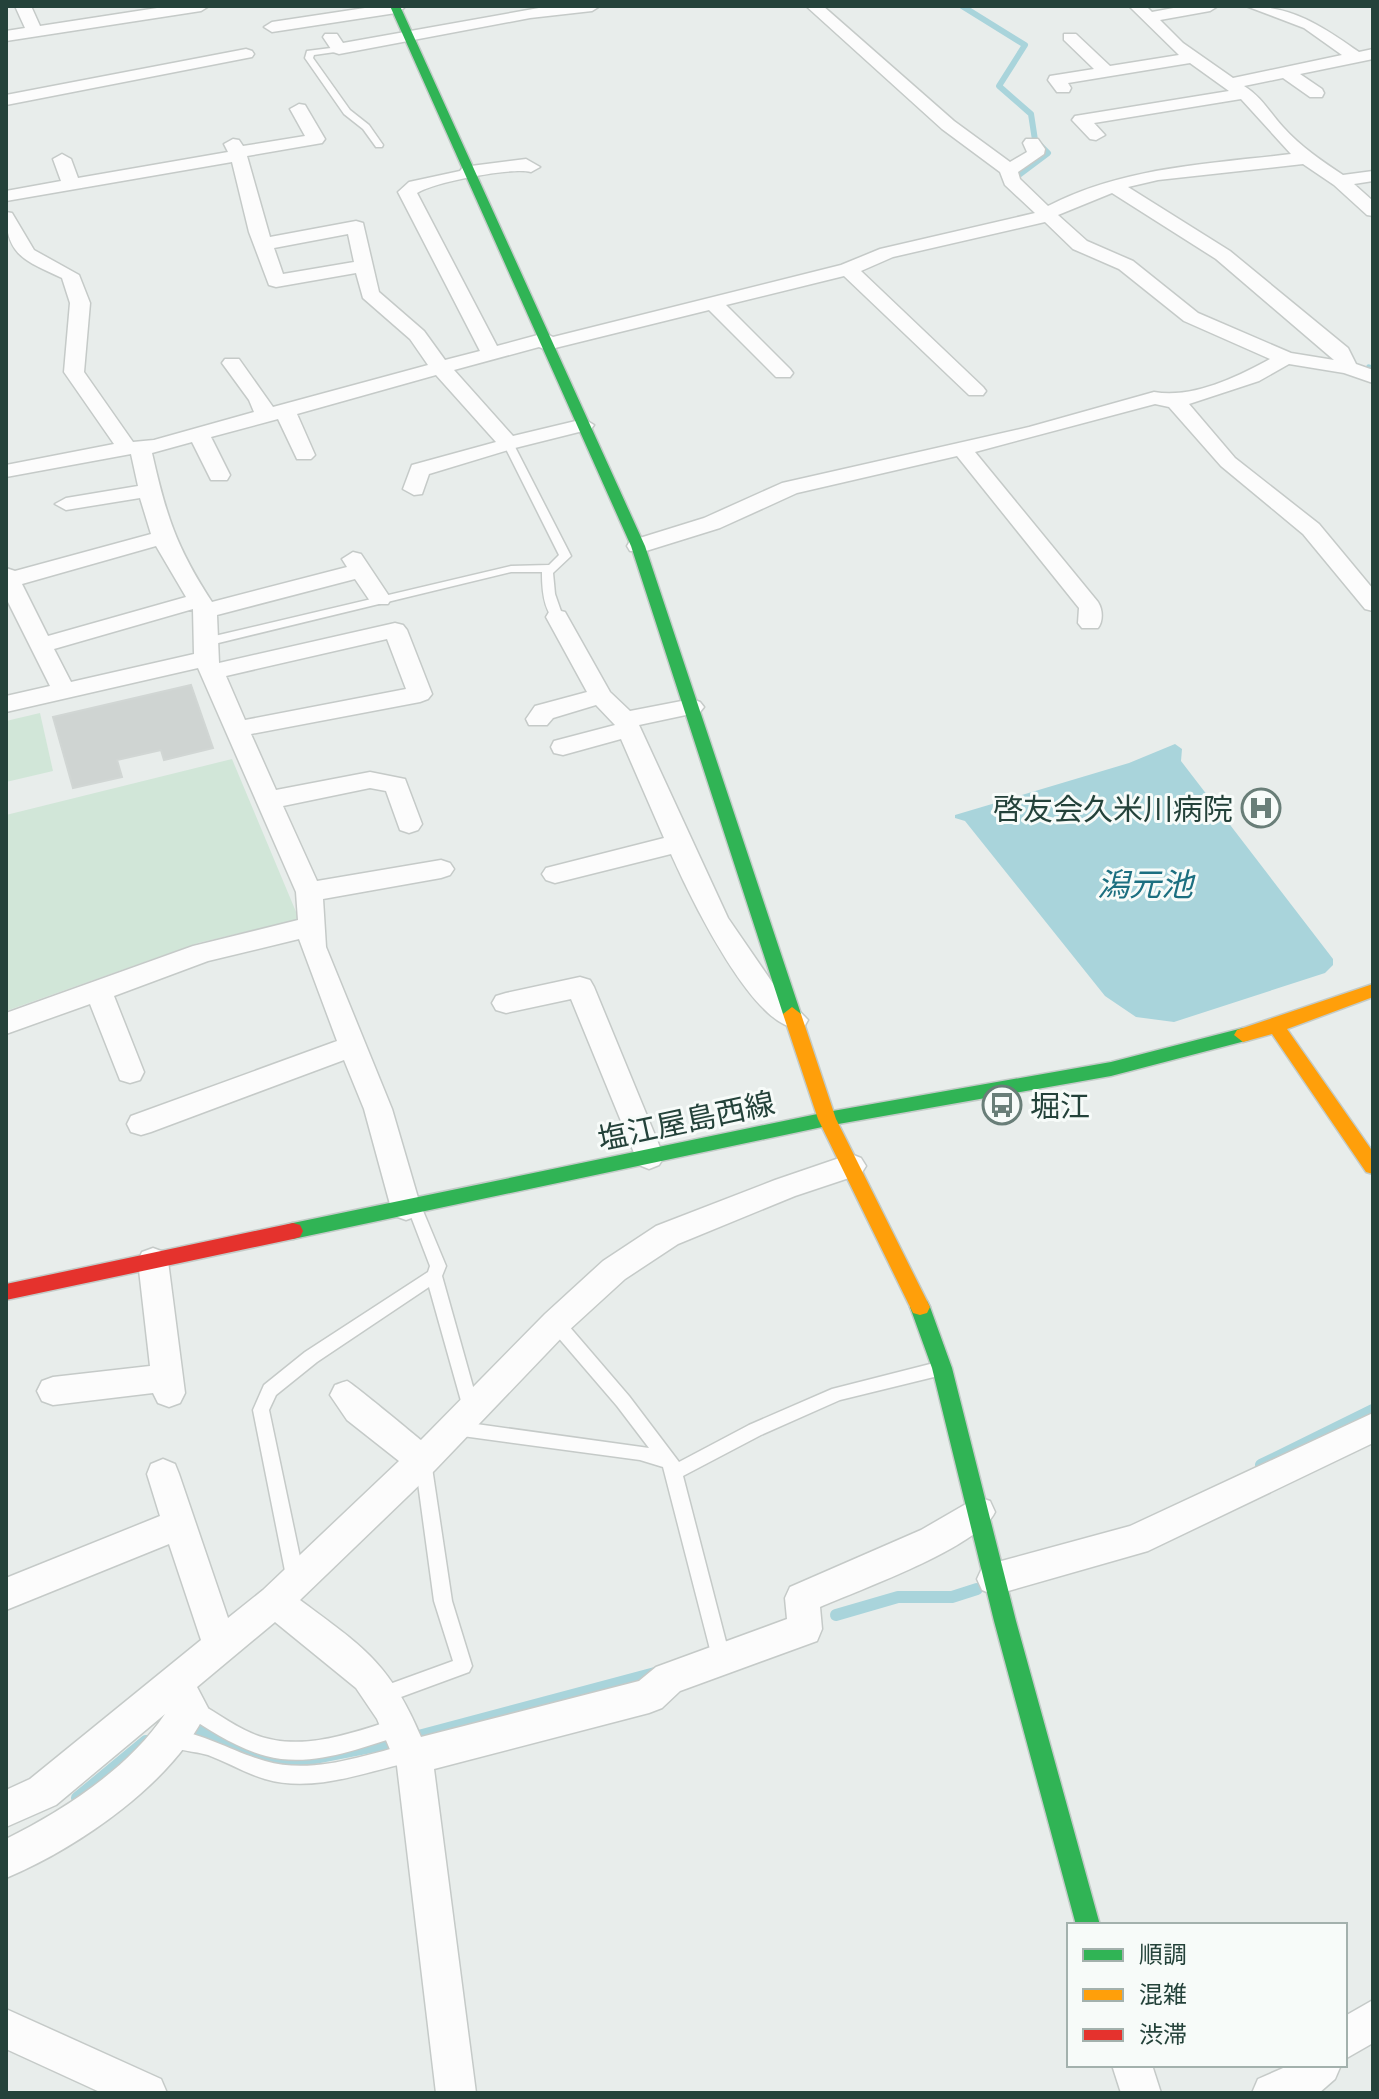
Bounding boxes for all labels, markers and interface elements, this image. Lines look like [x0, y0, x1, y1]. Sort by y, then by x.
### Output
hospital icon: 啓友会久米川病院 [1240, 787, 1282, 829]
place label: 啓友会久米川病院 [993, 789, 1233, 828]
water label: 潟元池 [1097, 863, 1196, 905]
street label: 塩江屋島西線 [594, 1082, 778, 1158]
bus stop icon: 堀江 [981, 1084, 1023, 1126]
place label: 堀江 [1030, 1086, 1090, 1125]
legend [1067, 1923, 1347, 2067]
text: 順調 [1139, 1939, 1187, 1970]
text: 混雑 [1139, 1979, 1187, 2010]
text: 渋滞 [1139, 2019, 1187, 2050]

